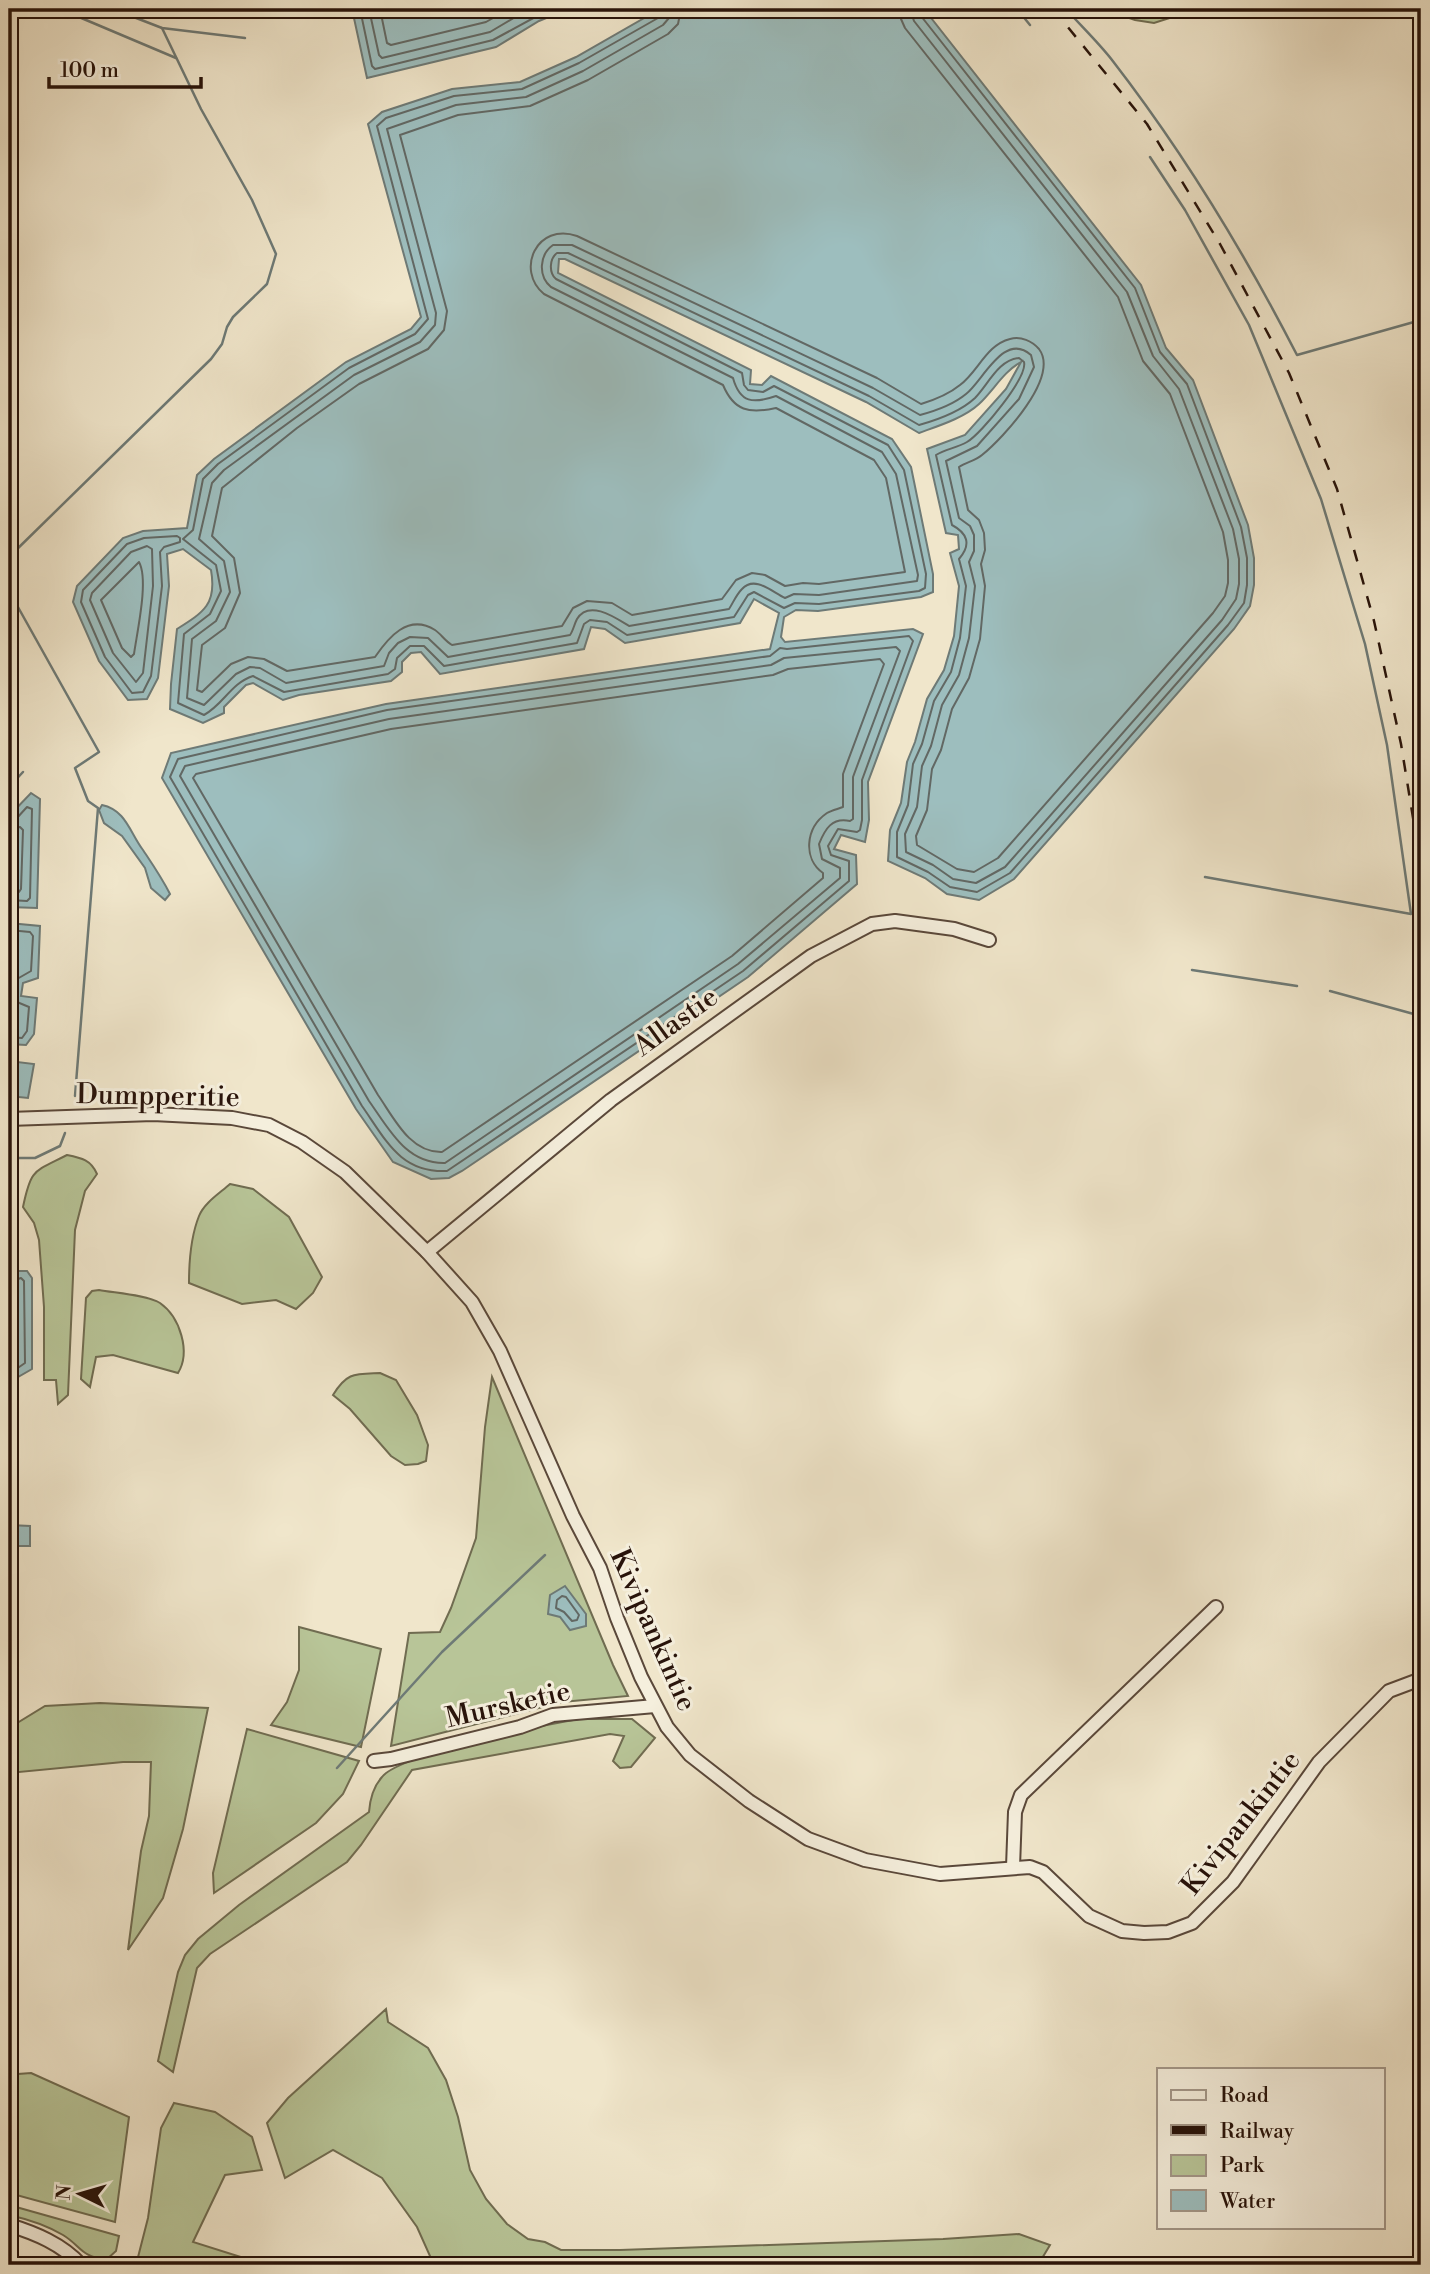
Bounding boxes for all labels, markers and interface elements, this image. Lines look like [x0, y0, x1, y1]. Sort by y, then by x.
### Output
scale bar [49, 46, 201, 90]
text: 100 m [60, 58, 119, 84]
street label: Allastie [626, 980, 725, 1065]
street label: Dumpperitie [76, 1077, 240, 1115]
street label: Kivipankintie [602, 1544, 704, 1716]
street label: Mursketie [442, 1674, 574, 1736]
street label: Kivipankintie [1174, 1744, 1308, 1902]
legend [1157, 2068, 1384, 2228]
text: Road [1220, 2083, 1269, 2109]
text: Railway [1220, 2119, 1295, 2145]
text: Park [1220, 2153, 1265, 2179]
north arrow [46, 2158, 116, 2228]
text: N [51, 2184, 77, 2201]
text: Water [1219, 2189, 1275, 2215]

